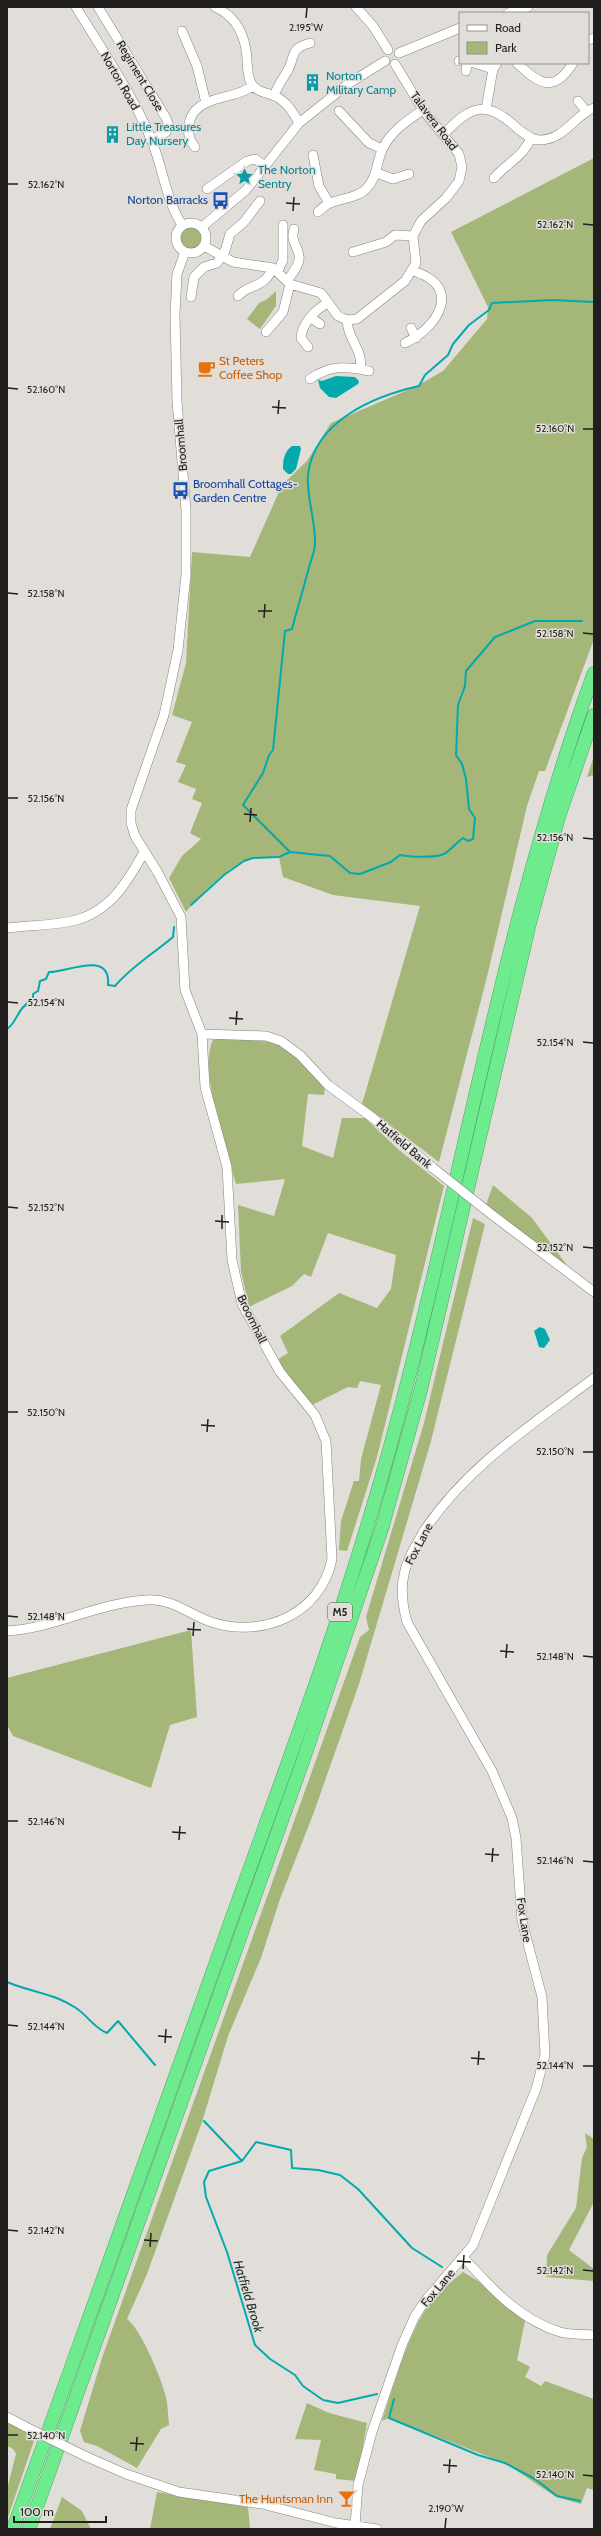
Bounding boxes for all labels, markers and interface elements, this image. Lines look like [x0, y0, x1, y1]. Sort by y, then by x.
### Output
legend [459, 12, 589, 64]
text: Road [495, 20, 521, 35]
text: 2.195°W [289, 21, 323, 34]
street label: Regiment Close [113, 38, 167, 114]
text: Park [495, 40, 517, 55]
street label: Norton Road [98, 49, 143, 113]
place label: Norton Military Camp [326, 68, 397, 97]
building icon: Norton Military Camp [303, 73, 323, 93]
street label: Talavera Road [407, 88, 461, 153]
place label: Little Treasures Day Nursery [126, 119, 201, 148]
building icon: Little Treasures Day Nursery [103, 124, 123, 144]
place label: The Norton Sentry [258, 162, 316, 191]
place icon: The Norton Sentry [235, 167, 255, 187]
text: 52.162°N [28, 178, 64, 191]
bus stop icon: Norton Barracks [211, 190, 231, 210]
place label: Norton Barracks [127, 192, 208, 207]
text: 52.162°N [537, 218, 573, 231]
place label: St Peters Coffee Shop [219, 353, 283, 382]
cafe icon: St Peters Coffee Shop [196, 358, 216, 378]
text: 52.160°N [27, 383, 65, 396]
street label: Broomhall [171, 418, 190, 472]
text: 52.160°N [536, 422, 574, 435]
place label: Broomhall Cottages- Garden Centre [193, 476, 298, 505]
bus stop icon: Broomhall Cottages- Garden Centre [170, 481, 190, 501]
text: 52.158°N [27, 587, 65, 600]
text: 52.158°N [536, 627, 574, 640]
text: 52.156°N [28, 792, 64, 805]
text: 52.156°N [537, 831, 573, 844]
text: 52.154°N [28, 996, 64, 1009]
text: 52.154°N [537, 1036, 573, 1049]
street label: Hatfield Bank [374, 1116, 436, 1172]
text: 52.152°N [28, 1201, 64, 1214]
text: 52.152°N [537, 1241, 573, 1254]
street label: Broomhall [234, 1292, 271, 1346]
text: 52.150°N [27, 1406, 65, 1419]
text: 52.150°N [536, 1445, 574, 1458]
street label: Fox Lane [401, 1520, 436, 1567]
road number: M5 [328, 1603, 352, 1621]
text: 52.148°N [27, 1610, 65, 1623]
text: 52.148°N [536, 1650, 574, 1663]
text: 52.146°N [27, 1815, 65, 1828]
text: 52.146°N [536, 1854, 574, 1867]
street label: Fox Lane [514, 1896, 535, 1943]
text: 52.144°N [27, 2020, 65, 2033]
text: 52.144°N [536, 2059, 574, 2072]
text: 52.142°N [28, 2224, 64, 2237]
water label: Hatfield Brook [230, 2258, 268, 2335]
text: 52.142°N [537, 2264, 573, 2277]
street label: Fox Lane [417, 2266, 458, 2310]
text: 52.140°N [27, 2429, 65, 2442]
text: 52.140°N [536, 2468, 574, 2481]
bar icon: The Huntsman Inn [336, 2489, 356, 2509]
place label: The Huntsman Inn [239, 2491, 333, 2506]
scale bar [14, 2498, 106, 2524]
text: 2.190°W [428, 2502, 464, 2515]
text: 100 m [20, 2504, 54, 2519]

